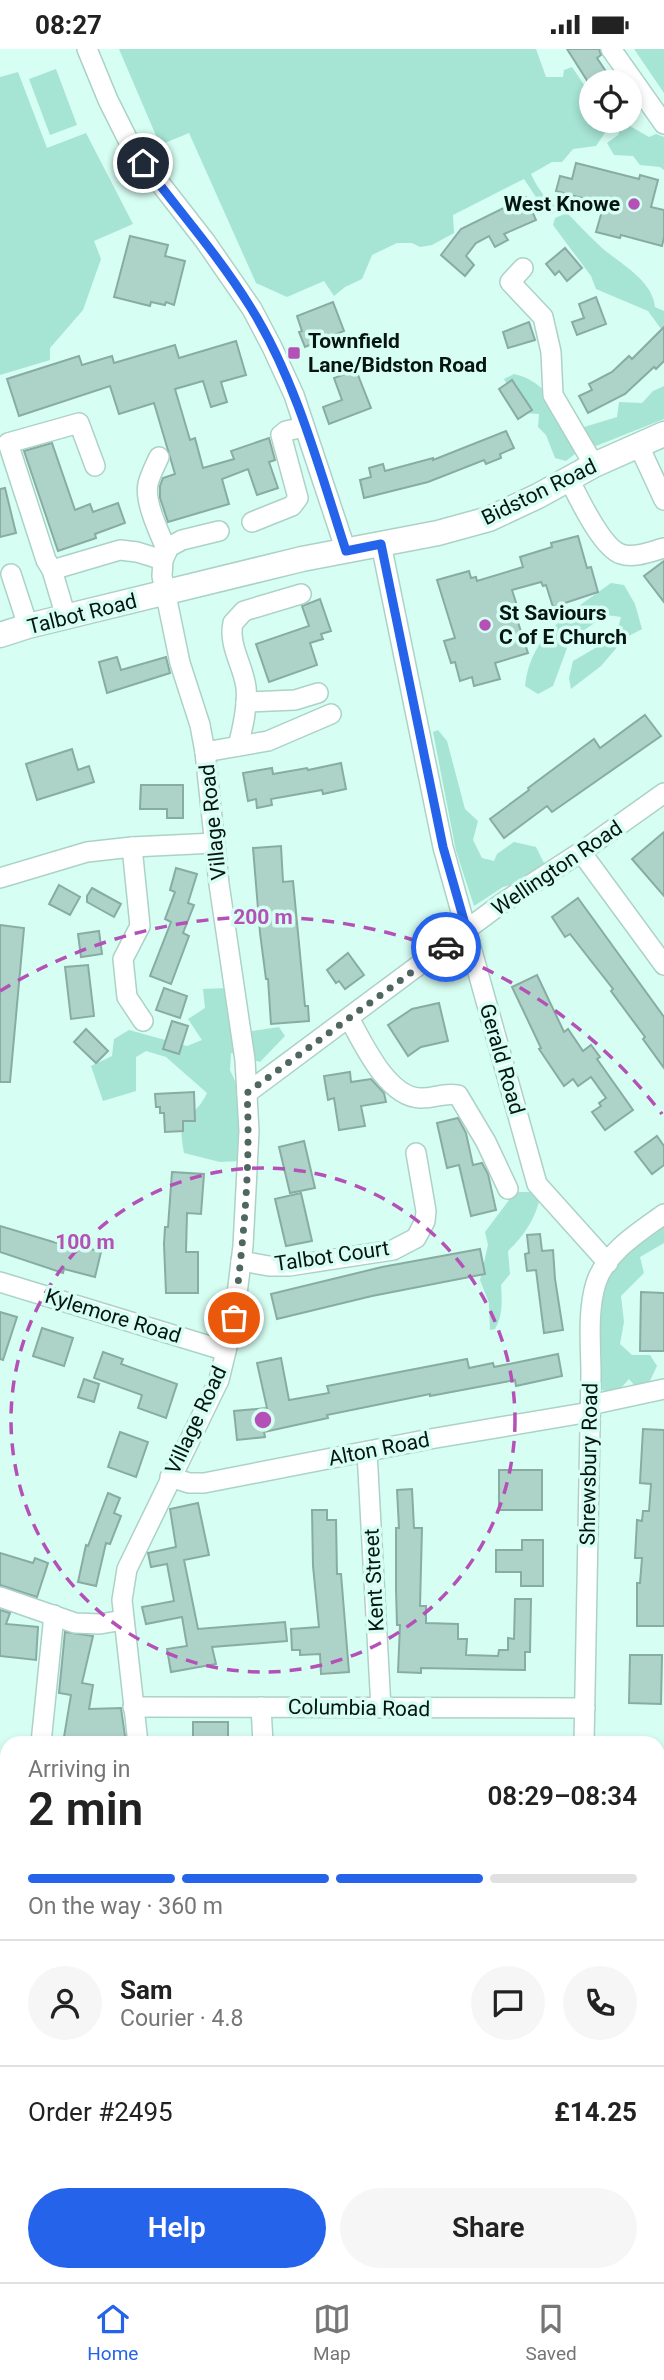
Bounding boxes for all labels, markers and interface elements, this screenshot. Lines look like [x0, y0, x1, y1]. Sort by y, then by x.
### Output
text: 08:27 [35, 10, 102, 40]
map controls [579, 70, 642, 133]
button: locate [579, 70, 642, 133]
pin [113, 133, 173, 193]
icon: home [124, 144, 162, 182]
place label: West Knowe [504, 192, 620, 216]
marker: West Knowe [626, 196, 642, 212]
place label: Townfield Lane/Bidston Road [308, 329, 487, 377]
marker: Townfield Lane/Bidston Road [286, 345, 302, 361]
street label: Bidston Road [478, 454, 600, 530]
street label: Talbot Road [25, 589, 139, 639]
place label: St Saviours C of E Church [499, 601, 627, 649]
marker: St Saviours C of E Church [477, 617, 493, 633]
street label: Village Road [195, 763, 231, 881]
street label: Wellington Road [487, 816, 627, 920]
text: 200 m [233, 905, 293, 929]
courier [411, 912, 481, 982]
icon: car [427, 928, 465, 966]
street label: Gerald Road [475, 1001, 529, 1117]
text: 100 m [55, 1230, 115, 1254]
street label: Talbot Court [273, 1236, 391, 1276]
street label: Kylemore Road [42, 1284, 184, 1348]
pin [204, 1288, 264, 1348]
icon: bag [215, 1299, 253, 1337]
street label: Village Road [161, 1362, 231, 1478]
street label: Shrewsbury Road [576, 1382, 602, 1546]
centre of rings [251, 1408, 275, 1432]
street label: Alton Road [326, 1427, 432, 1471]
street label: Kent Street [359, 1528, 389, 1632]
street label: Columbia Road [288, 1695, 430, 1721]
text: Arriving in [28, 1756, 131, 1783]
text: 08:29–08:34 [487, 1781, 637, 1811]
text: 2 min [28, 1782, 143, 1836]
text: On the way · 360 m [28, 1893, 223, 1920]
button: person [28, 1966, 102, 2040]
button: chat [471, 1966, 545, 2040]
button: phone [563, 1966, 637, 2040]
text: Sam [120, 1975, 172, 2005]
text: Courier · 4.8 [120, 2005, 243, 2032]
text: Order #2495 [28, 2097, 173, 2127]
text: £14.25 [554, 2097, 637, 2127]
button: Help [28, 2188, 326, 2268]
button: Share [340, 2188, 637, 2268]
tab: Home [87, 2300, 138, 2365]
tab: Map [313, 2300, 351, 2365]
tab: Saved [525, 2300, 577, 2365]

